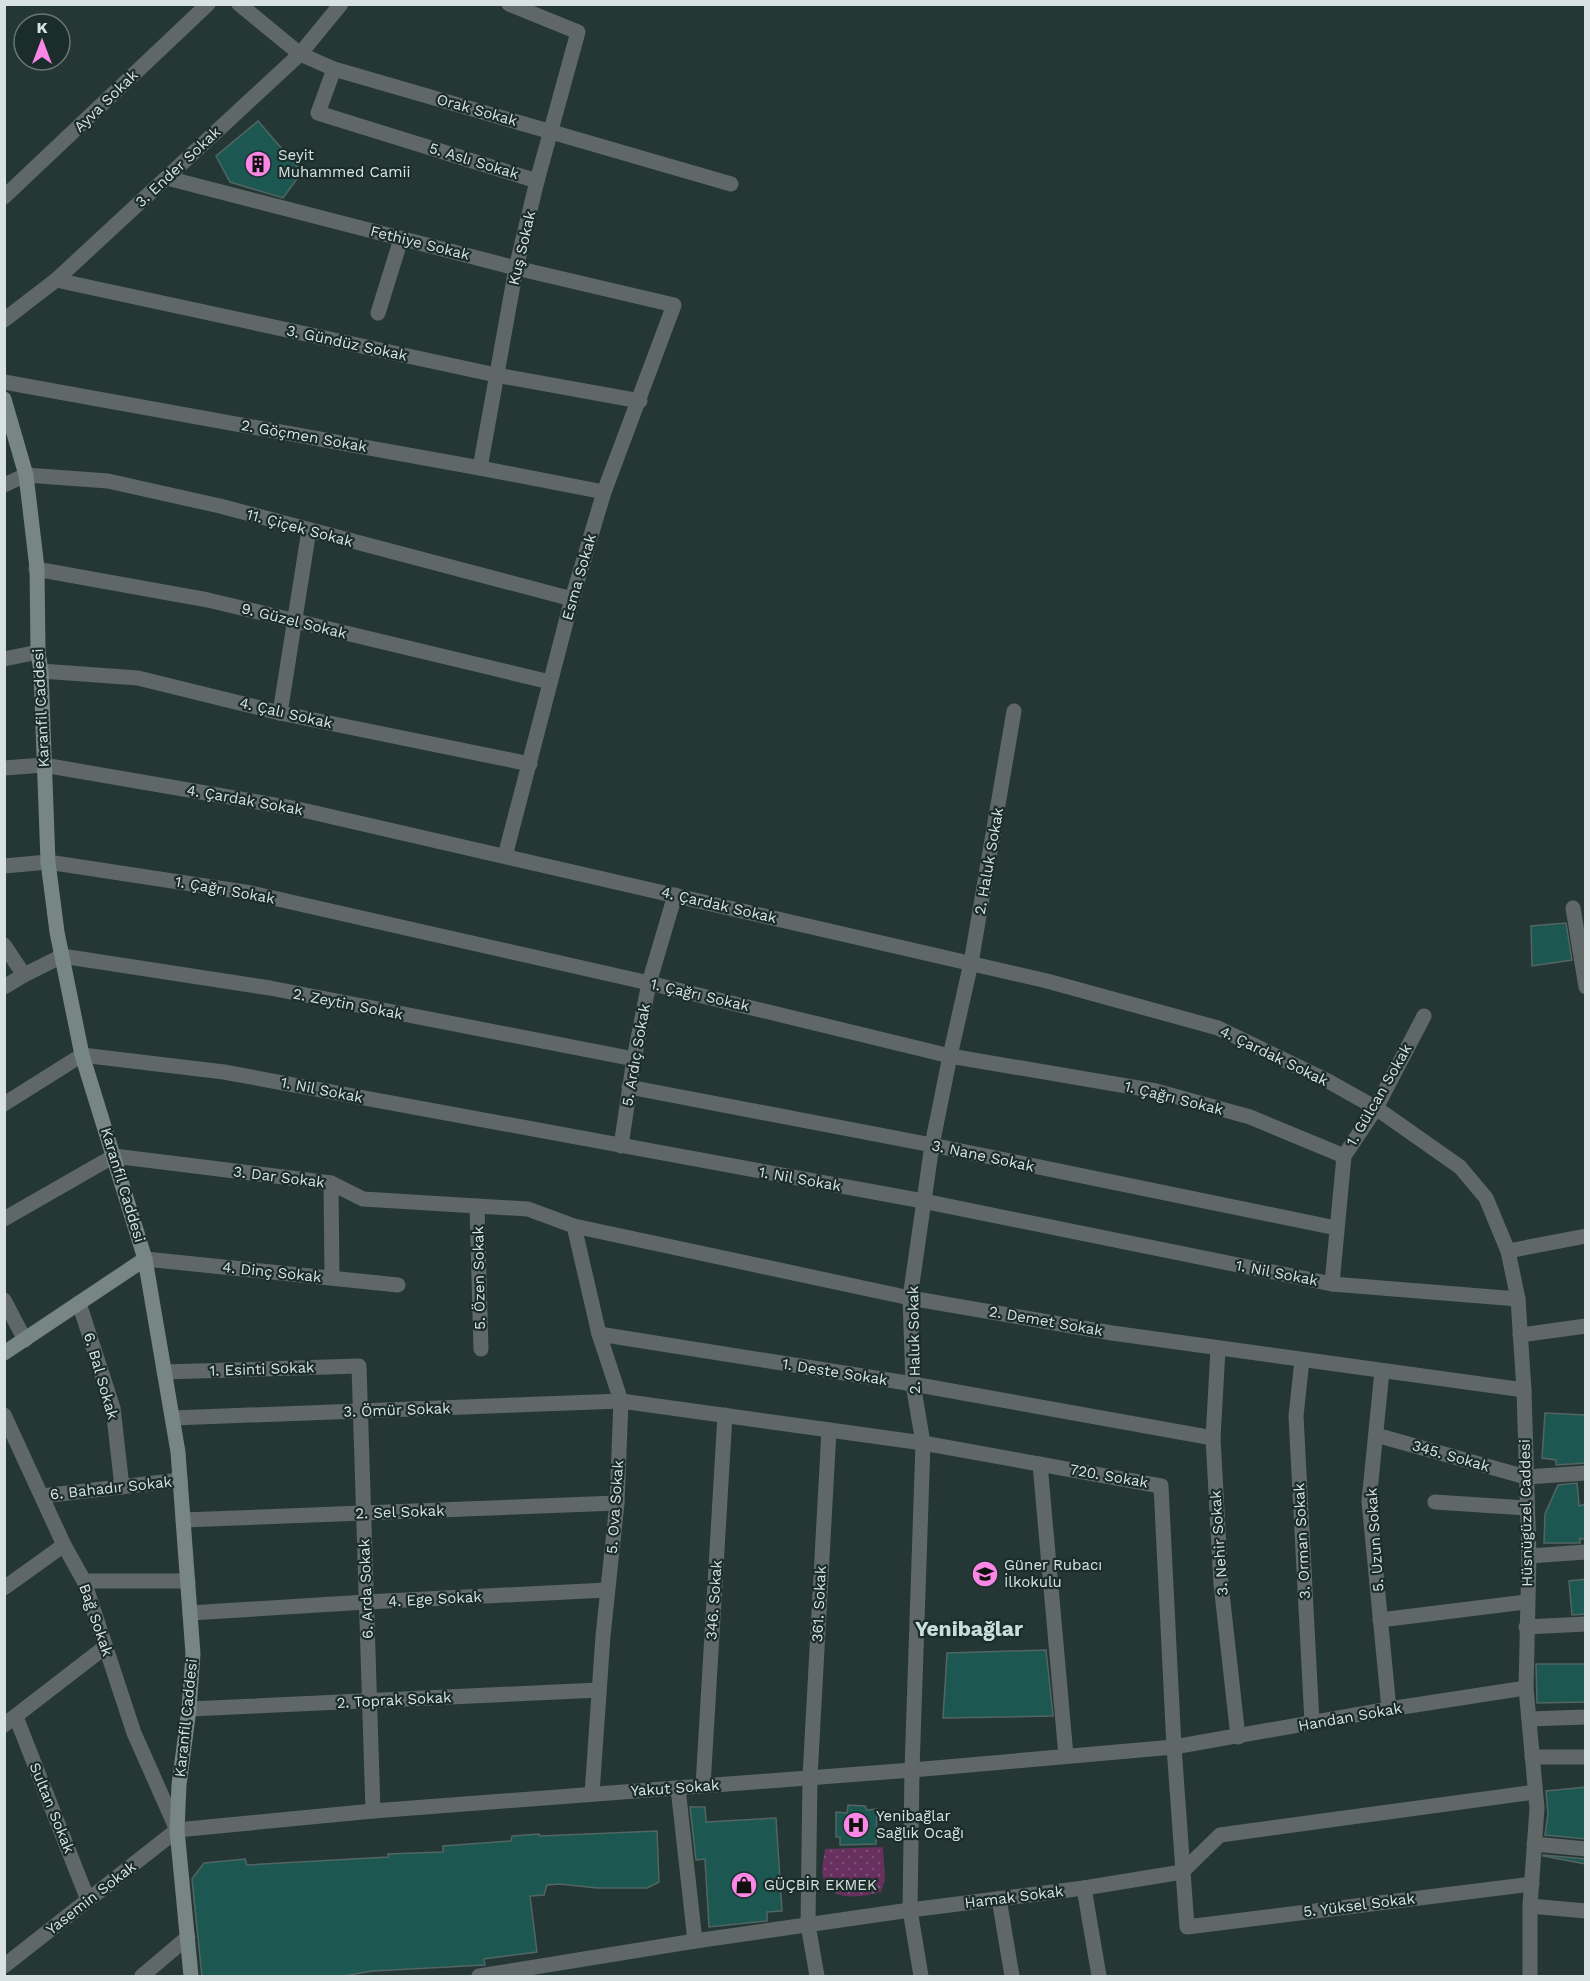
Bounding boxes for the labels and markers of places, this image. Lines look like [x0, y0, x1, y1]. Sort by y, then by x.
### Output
place label: Seyit Muhammed Camii [278, 146, 411, 181]
building icon: Seyit Muhammed Camii [243, 149, 273, 179]
place label: Güner Rubacı İlkokulu [1004, 1556, 1102, 1591]
school or university icon: Güner Rubacı İlkokulu [970, 1559, 1000, 1589]
place label: Yenibağlar Sağlık Ocağı [876, 1807, 964, 1842]
hospital icon: Yenibağlar Sağlık Ocağı [841, 1810, 871, 1840]
shop icon: GÜÇBİR EKMEK [729, 1870, 759, 1900]
place label: GÜÇBİR EKMEK [764, 1876, 877, 1894]

